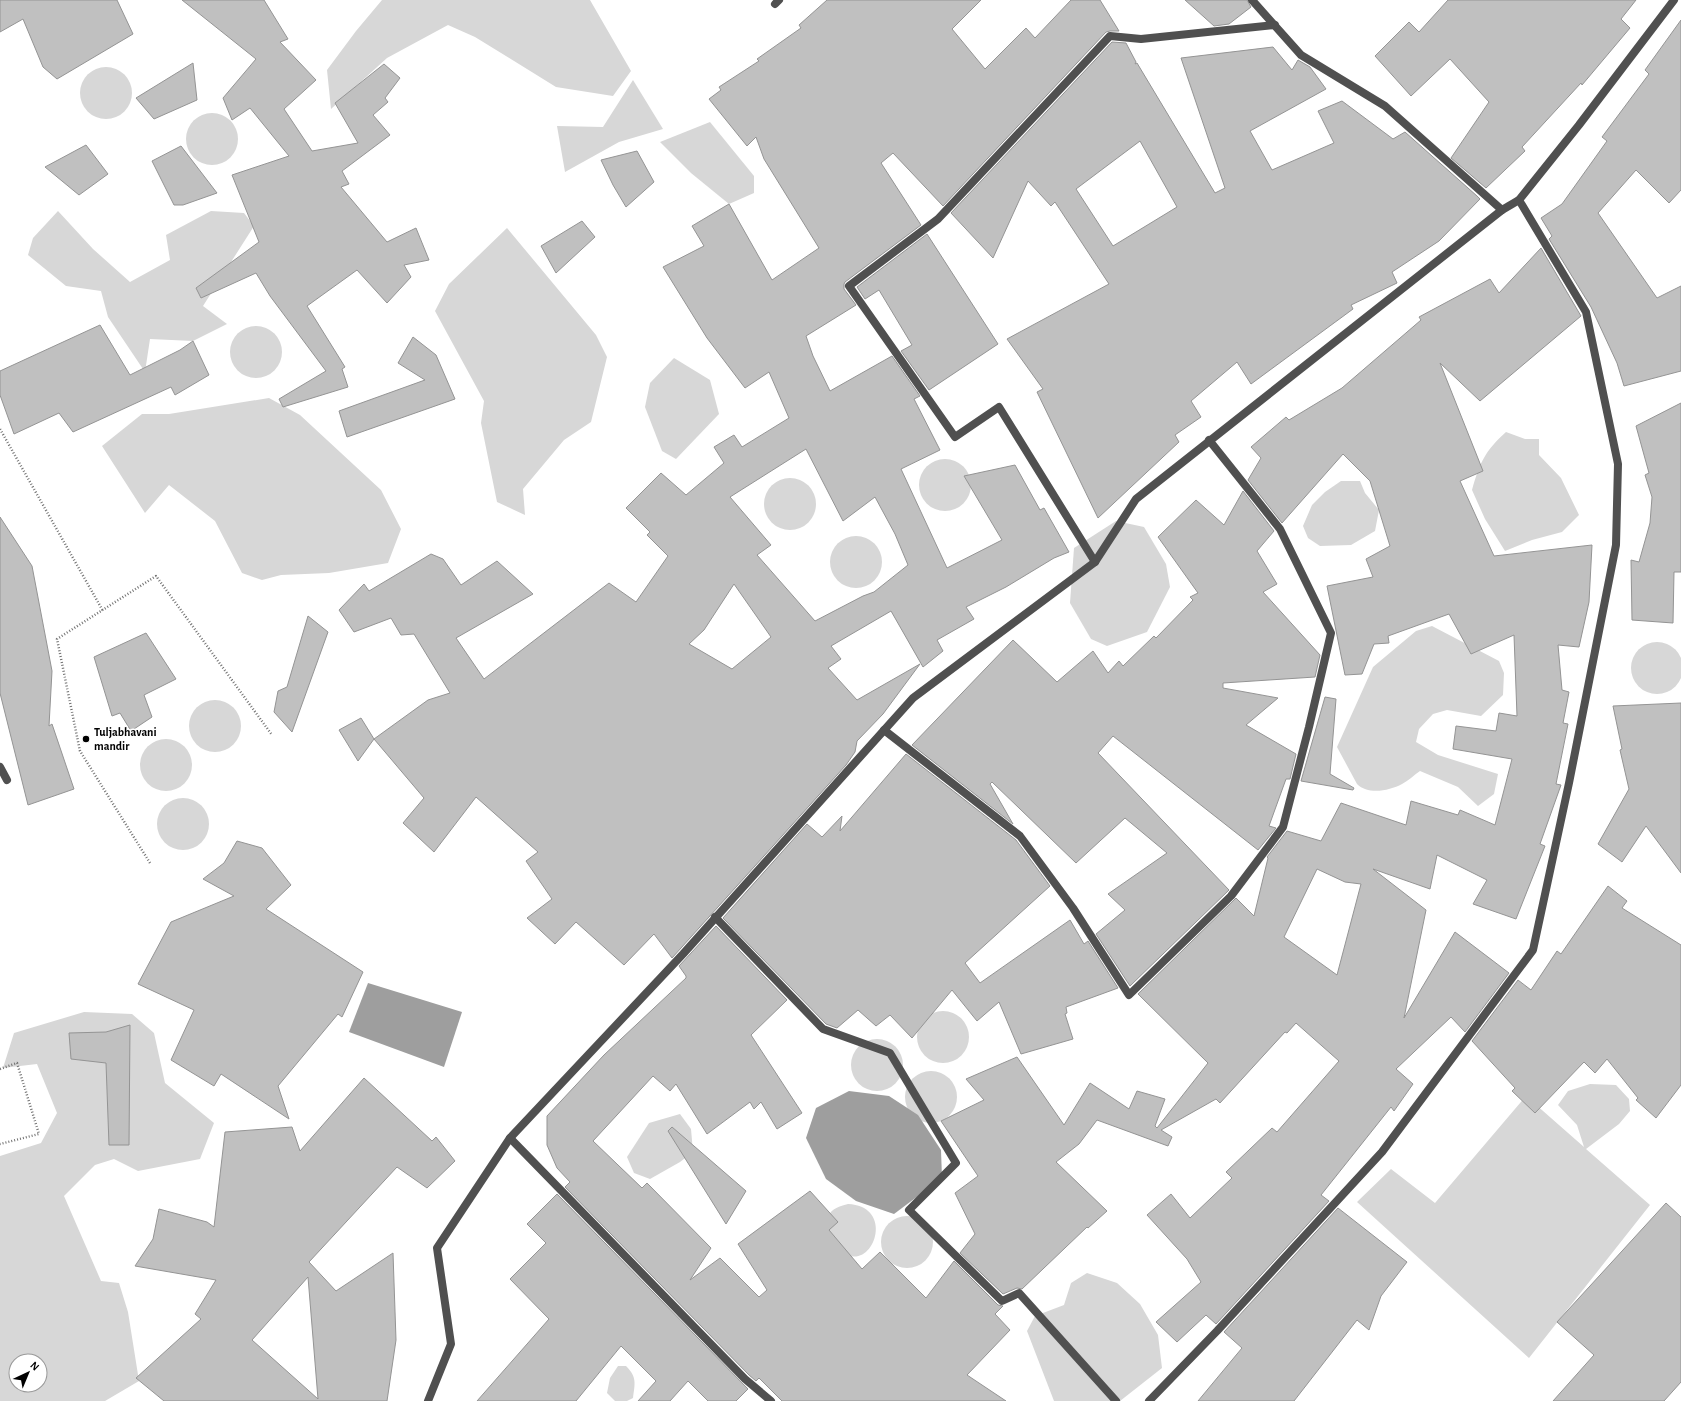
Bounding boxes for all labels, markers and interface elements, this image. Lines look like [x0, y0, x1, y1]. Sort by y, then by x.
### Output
place label: Tuljabhavani mandir [94, 726, 157, 752]
marker: Tuljabhavani mandir [81, 734, 91, 744]
north arrow [8, 1353, 48, 1393]
text: N [28, 1360, 41, 1373]

